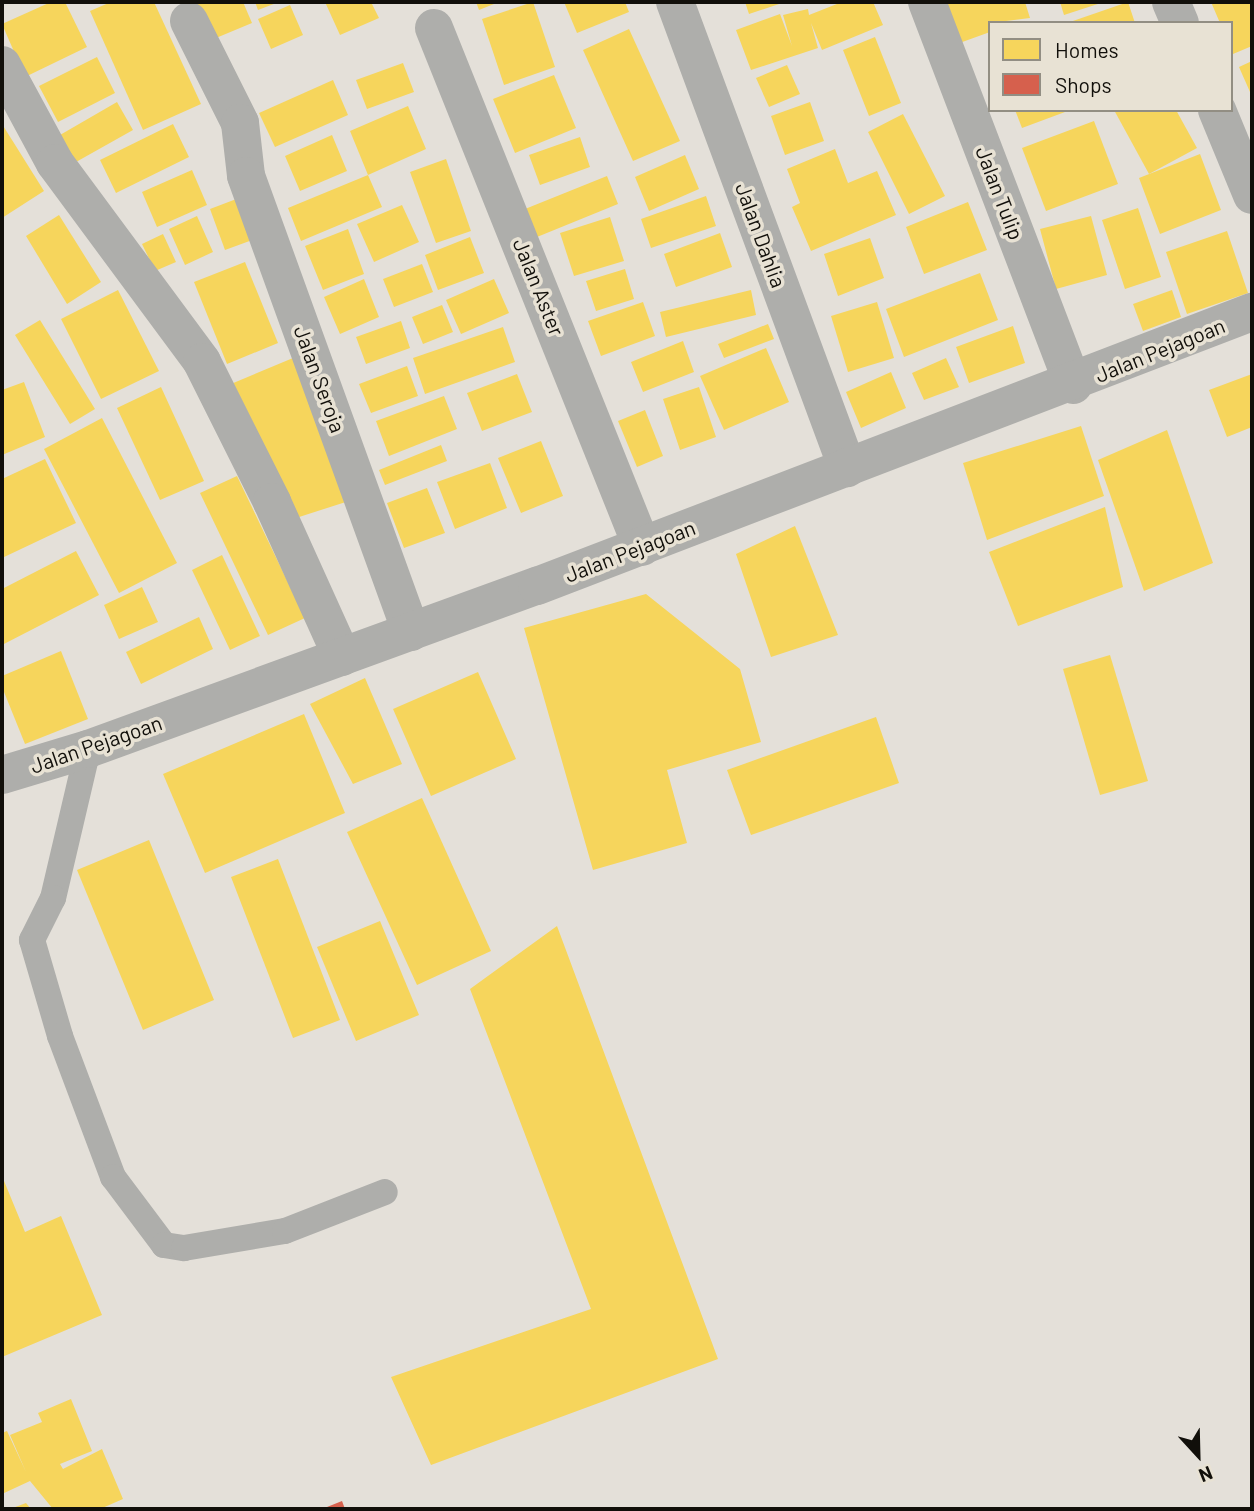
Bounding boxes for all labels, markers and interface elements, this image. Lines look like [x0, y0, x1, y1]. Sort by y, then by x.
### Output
legend [988, 21, 1233, 112]
text: Homes [1055, 37, 1119, 62]
text: Shops [1055, 72, 1112, 97]
street label: Jalan Tulip [971, 143, 1029, 243]
street label: Jalan Dahlia [730, 179, 792, 291]
street label: Jalan Aster [508, 235, 570, 339]
street label: Jalan Pejagoan [1091, 313, 1229, 387]
street label: Jalan Seroja [289, 322, 351, 436]
street label: Jalan Pejagoan [561, 515, 699, 587]
street label: Jalan Pejagoan [27, 710, 165, 778]
north arrow [1163, 1420, 1233, 1490]
text: N [1196, 1462, 1216, 1488]

